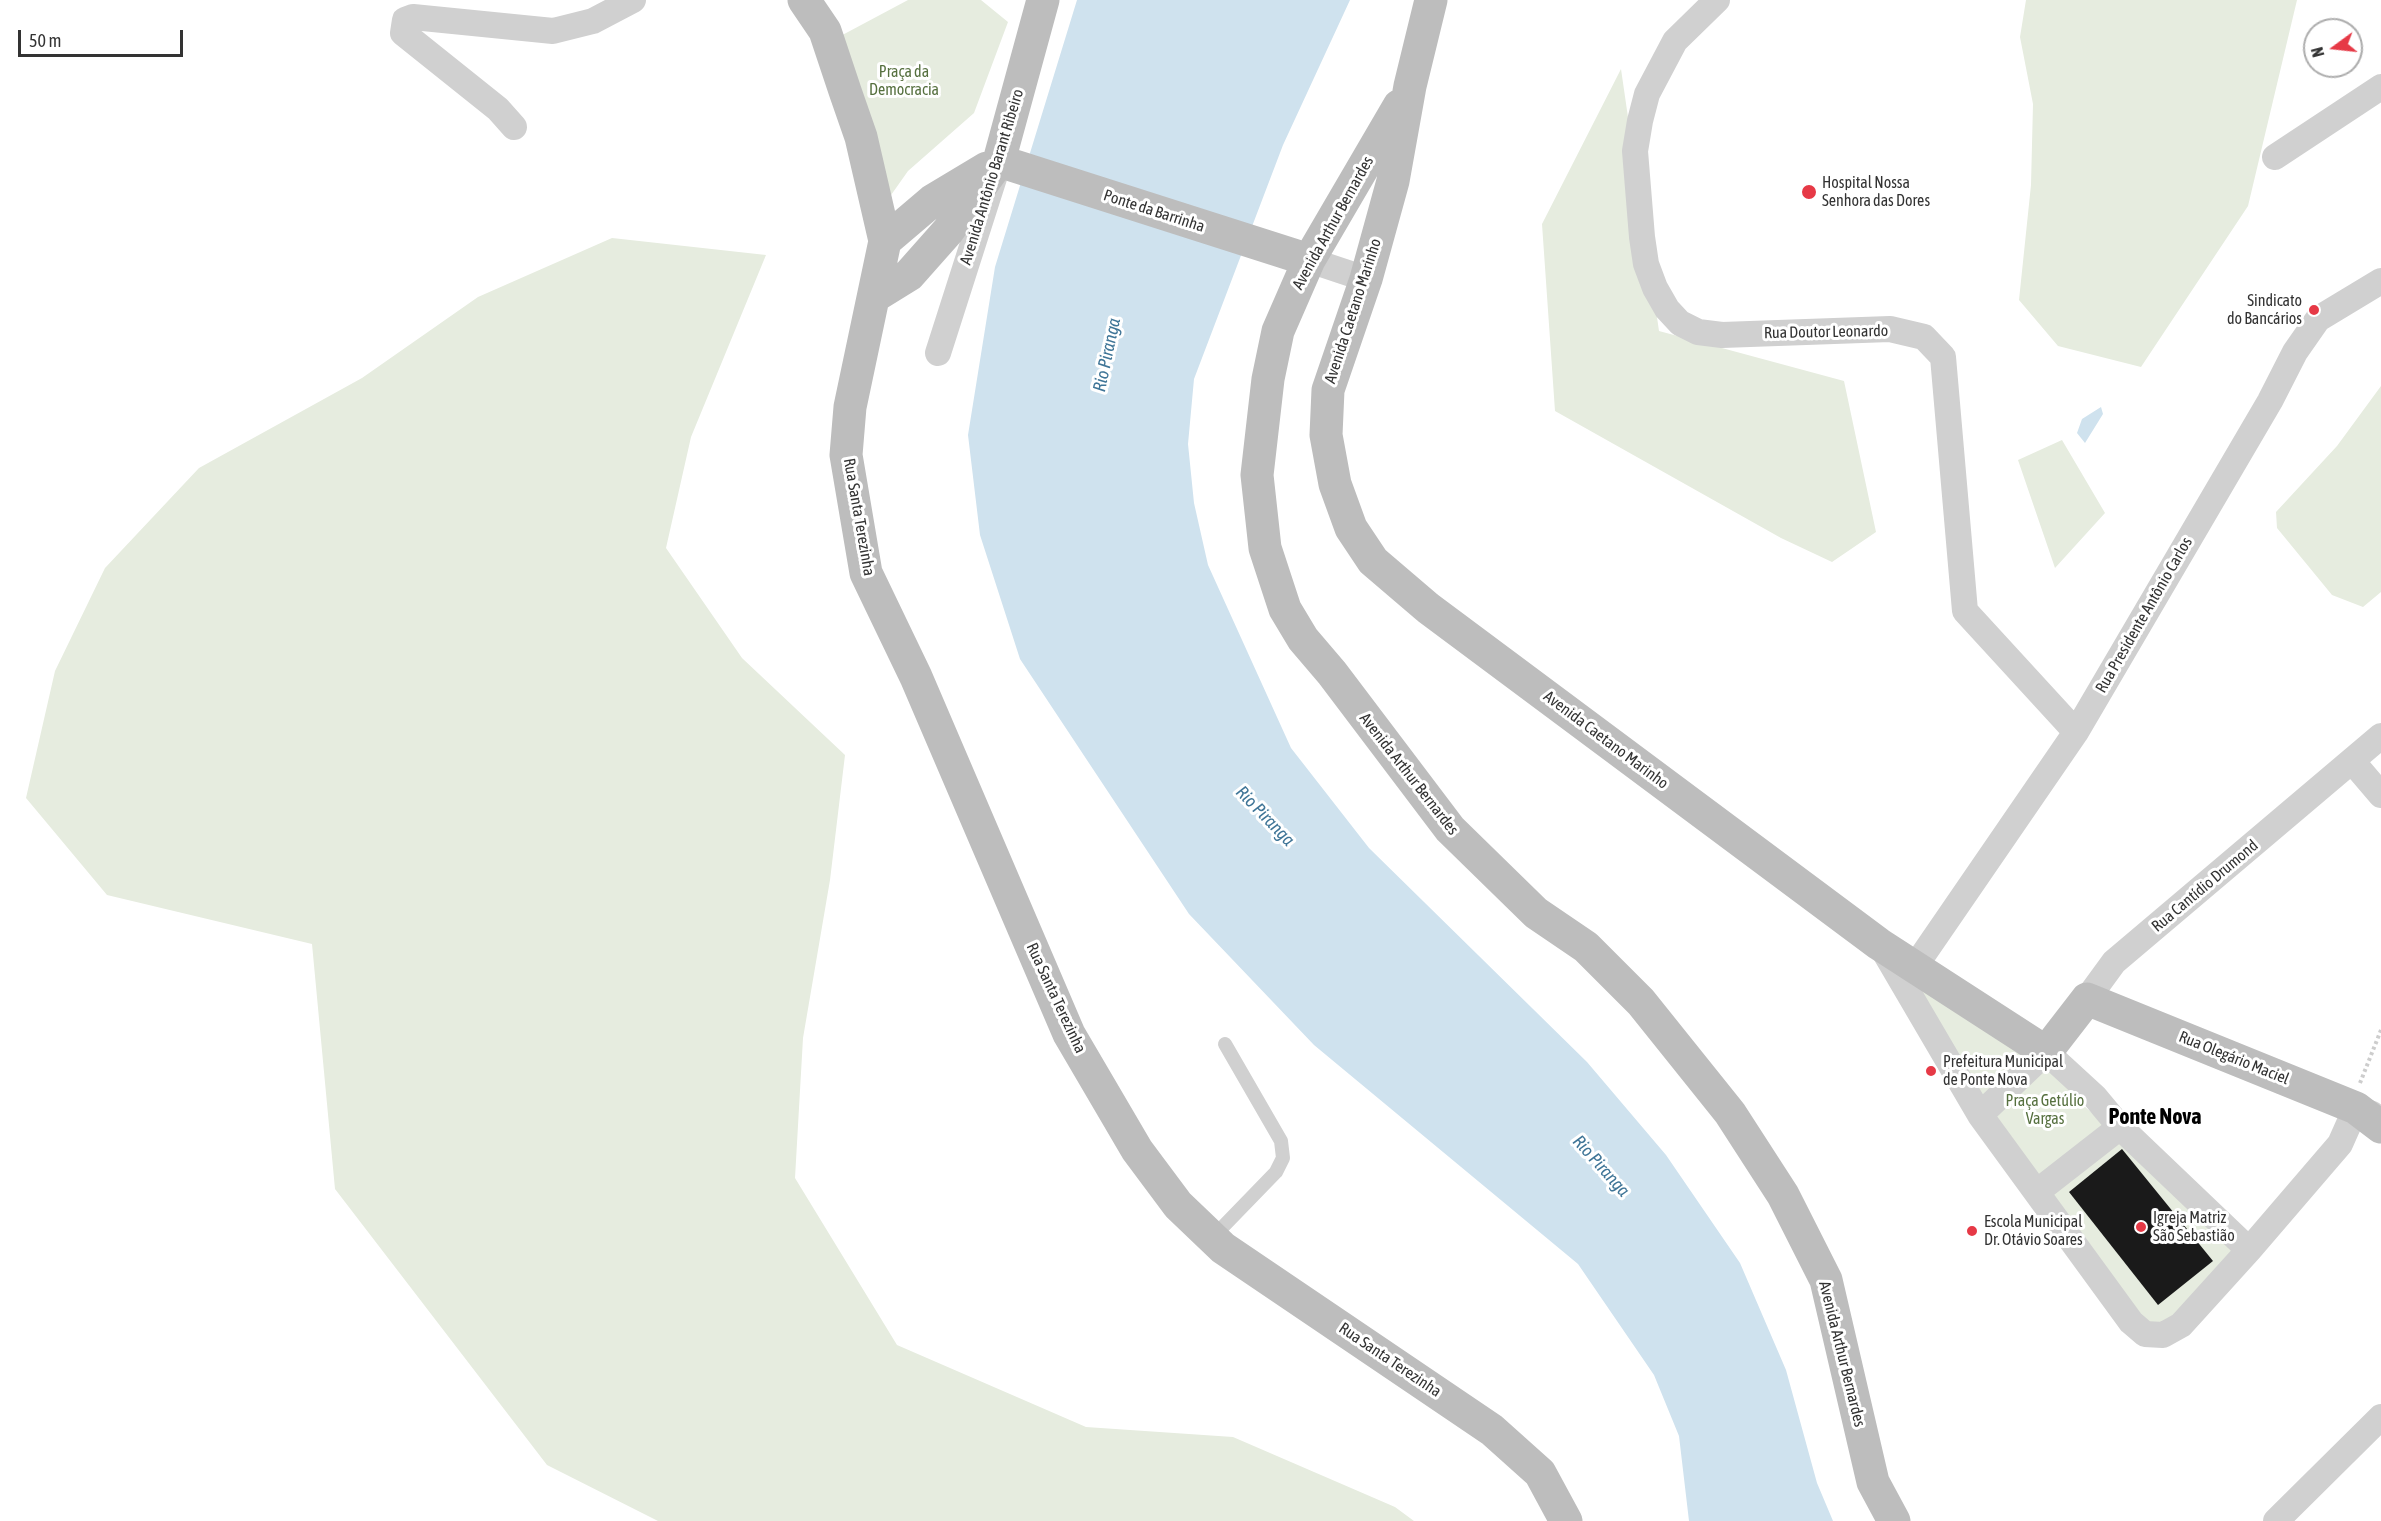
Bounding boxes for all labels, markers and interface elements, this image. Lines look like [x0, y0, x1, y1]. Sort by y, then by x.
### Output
scale bar [21, 18, 186, 56]
north arrow [2303, 18, 2363, 78]
text: 50 m [29, 30, 61, 51]
text: N [2308, 45, 2327, 59]
park label: Praça da Democracia [869, 62, 939, 100]
street label: Avenida Antônio Barant Ribeiro [956, 87, 1028, 267]
street label: Avenida Arthur Bernardes [1288, 153, 1378, 293]
place label: Hospital Nossa Senhora das Dores [1822, 173, 1930, 211]
marker: Hospital Nossa Senhora das Dores [1800, 183, 1818, 201]
street label: Ponte da Barrinha [1101, 186, 1207, 236]
street label: Avenida Caetano Marinho [1321, 236, 1385, 386]
place label: Sindicato do Bancários [2227, 291, 2302, 329]
marker: Sindicato do Bancários [2307, 303, 2321, 317]
water label: Rio Piranga [1089, 316, 1125, 394]
street label: Rua Doutor Leonardo [1764, 321, 1888, 343]
street label: Rua Santa Terezinha [839, 457, 879, 577]
street label: Rua Presidente Antônio Carlos [2092, 534, 2196, 696]
street label: Avenida Caetano Marinho [1540, 687, 1672, 793]
street label: Avenida Arthur Bernardes [1355, 709, 1463, 839]
water label: Rio Piranga [1231, 782, 1299, 850]
street label: Rua Cantídio Drumond [2148, 836, 2262, 936]
street label: Rua Santa Terezinha [1022, 940, 1090, 1056]
street label: Rua Olegário Maciel [2176, 1027, 2292, 1089]
place label: Prefeitura Municipal de Ponte Nova [1943, 1052, 2063, 1090]
marker: Prefeitura Municipal de Ponte Nova [1924, 1064, 1938, 1078]
park label: Praça Getúlio Vargas [2006, 1091, 2084, 1129]
district label: Ponte Nova [2109, 1104, 2201, 1130]
water label: Rio Piranga [1568, 1131, 1634, 1201]
place label: Igreja Matriz São Sebastião [2153, 1208, 2235, 1246]
place label: Escola Municipal Dr. Otávio Soares [1984, 1212, 2083, 1250]
marker: Igreja Matriz São Sebastião [2134, 1220, 2148, 1234]
marker: Escola Municipal Dr. Otávio Soares [1965, 1224, 1979, 1238]
street label: Avenida Arthur Bernardes [1815, 1279, 1869, 1429]
street label: Rua Santa Terezinha [1335, 1319, 1445, 1401]

